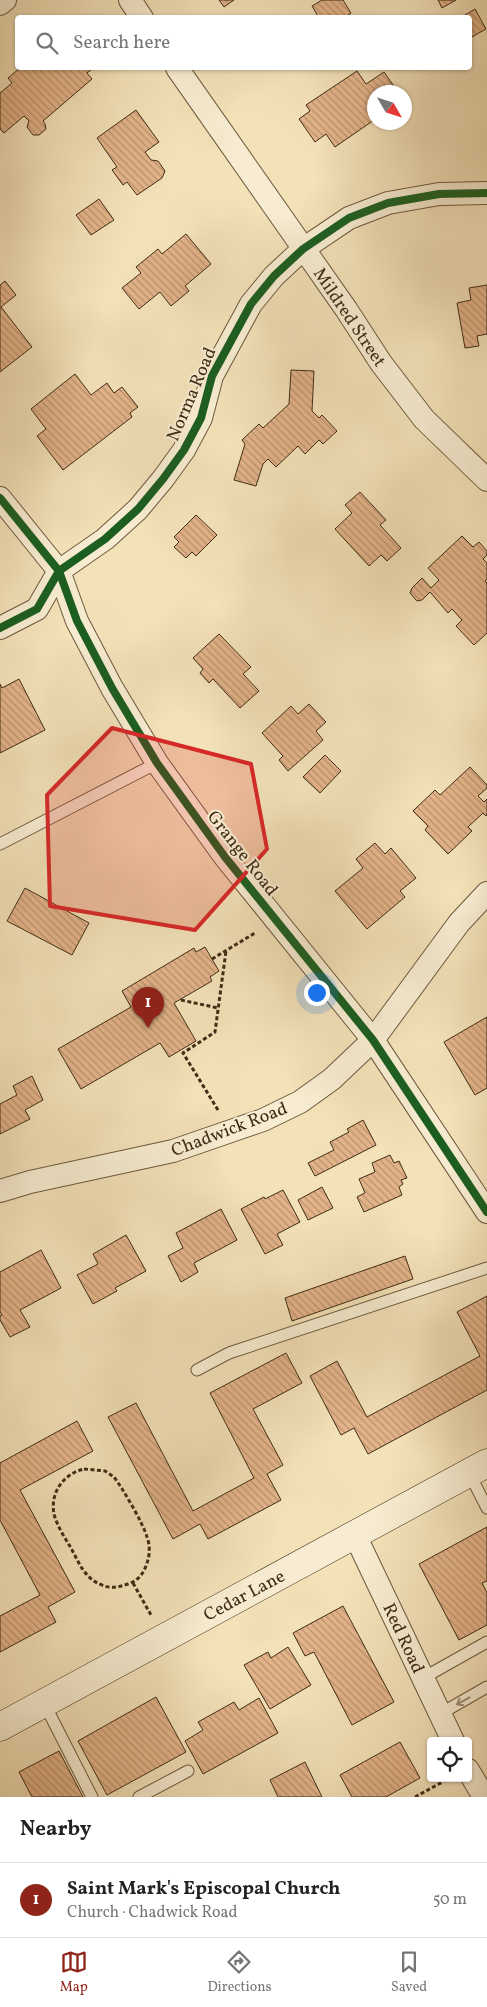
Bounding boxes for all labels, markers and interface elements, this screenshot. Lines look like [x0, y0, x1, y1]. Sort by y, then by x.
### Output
search box [15, 15, 472, 70]
icon: search [33, 29, 61, 57]
text: Search here [73, 30, 170, 56]
north arrow [367, 85, 412, 130]
street label: Mildred Street [306, 263, 391, 372]
street label: Norma Road [161, 344, 223, 445]
street label: Grange Road [200, 806, 283, 902]
your location [304, 980, 330, 1006]
pin: 1 [132, 987, 164, 1028]
street label: Chadwick Road [168, 1097, 291, 1164]
street label: Cedar Lane [200, 1564, 290, 1628]
street label: Red Road [375, 1599, 430, 1678]
one-way arrow [457, 1696, 471, 1706]
map controls [427, 1737, 472, 1782]
button: locate [427, 1737, 472, 1782]
text: Nearby [20, 1815, 91, 1844]
text: Saint Mark's Episcopal Church [67, 1876, 341, 1902]
text: 1 [33, 1889, 39, 1911]
text: 50 m [433, 1889, 467, 1911]
text: Church · Chadwick Road [67, 1902, 238, 1924]
tab: Map [60, 1948, 88, 1997]
tab: Directions [207, 1948, 272, 1997]
tab: Saved [391, 1948, 427, 1997]

